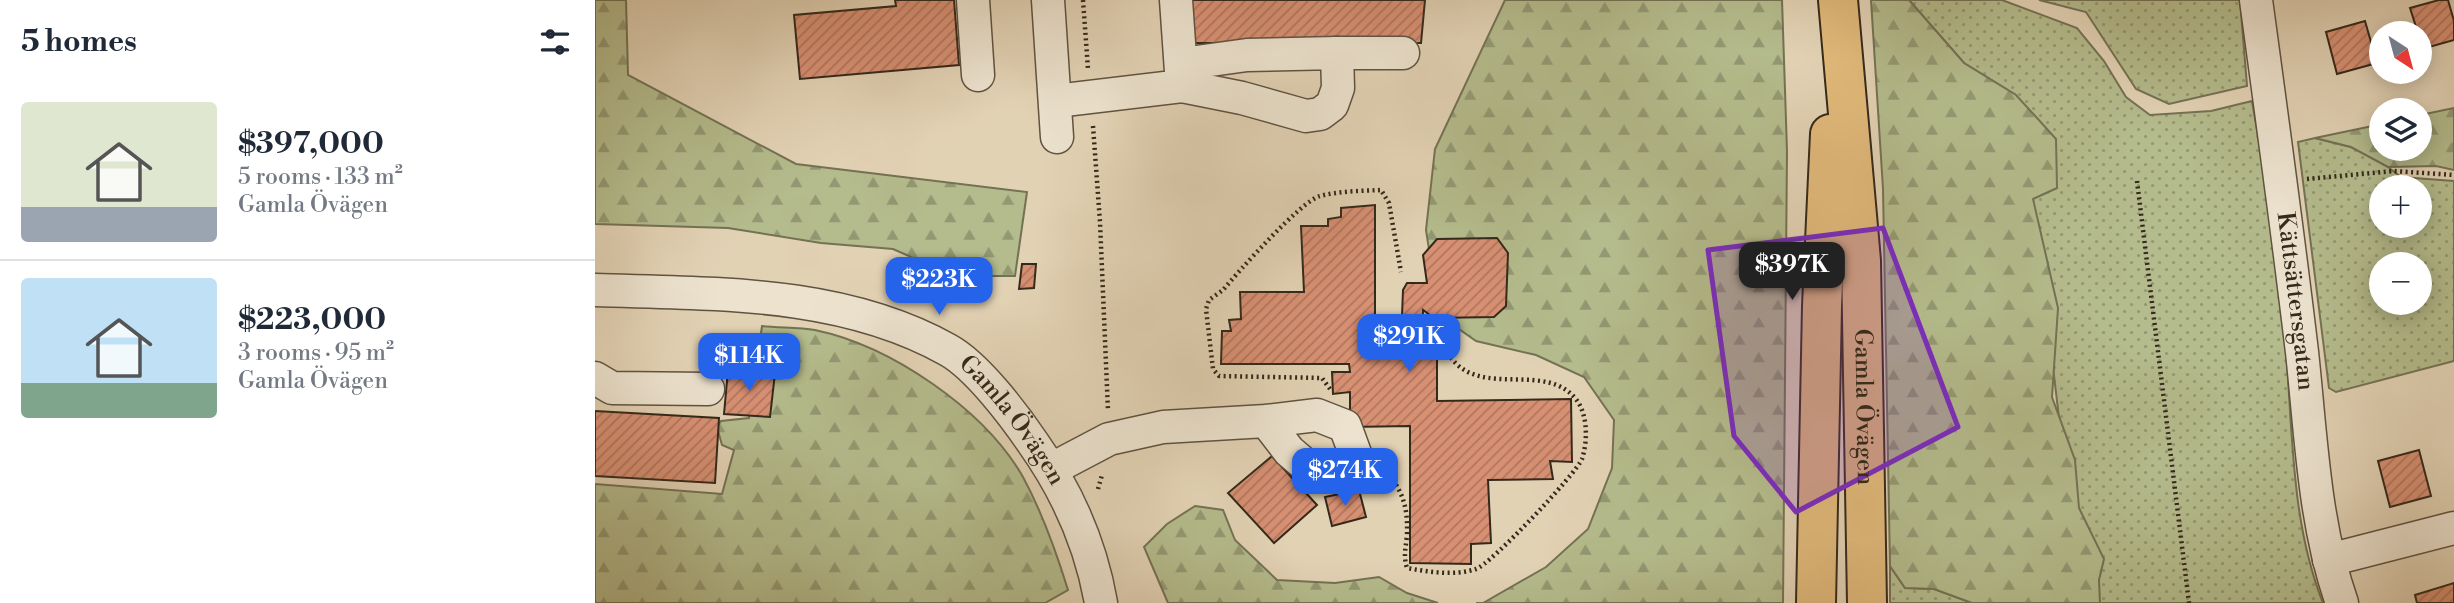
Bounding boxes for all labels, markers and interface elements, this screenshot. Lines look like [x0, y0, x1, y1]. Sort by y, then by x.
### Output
north arrow [2369, 21, 2433, 84]
map controls [2369, 21, 2432, 315]
text: 5 homes [21, 23, 137, 61]
icon: filters [536, 23, 574, 61]
button: layers [2369, 98, 2432, 161]
text: $397,000 [238, 125, 384, 163]
icon: home [77, 130, 161, 214]
text: 5 rooms · 133 m² [238, 163, 403, 191]
button: + [2369, 175, 2432, 238]
text: Gamla Övägen [238, 191, 388, 219]
street label: Kättsättersgatan [2270, 210, 2321, 392]
pin: $397K [1743, 243, 1841, 302]
text: $397K [1755, 251, 1829, 279]
button: − [2369, 252, 2432, 315]
pin: $223K [890, 258, 988, 317]
text: $223K [902, 266, 976, 294]
text: $223,000 [238, 301, 386, 339]
icon: home [77, 306, 161, 390]
pin: $291K [1360, 314, 1458, 374]
text: $291K [1373, 323, 1445, 351]
street label: Gamla Övägen [1847, 328, 1880, 485]
pin: $114K [700, 334, 798, 393]
text: 3 rooms · 95 m² [238, 339, 394, 367]
text: $114K [714, 342, 784, 370]
street label: Gamla Övägen [953, 349, 1071, 491]
text: Gamla Övägen [238, 367, 388, 395]
pin: $274K [1296, 448, 1394, 508]
text: $274K [1308, 457, 1382, 485]

